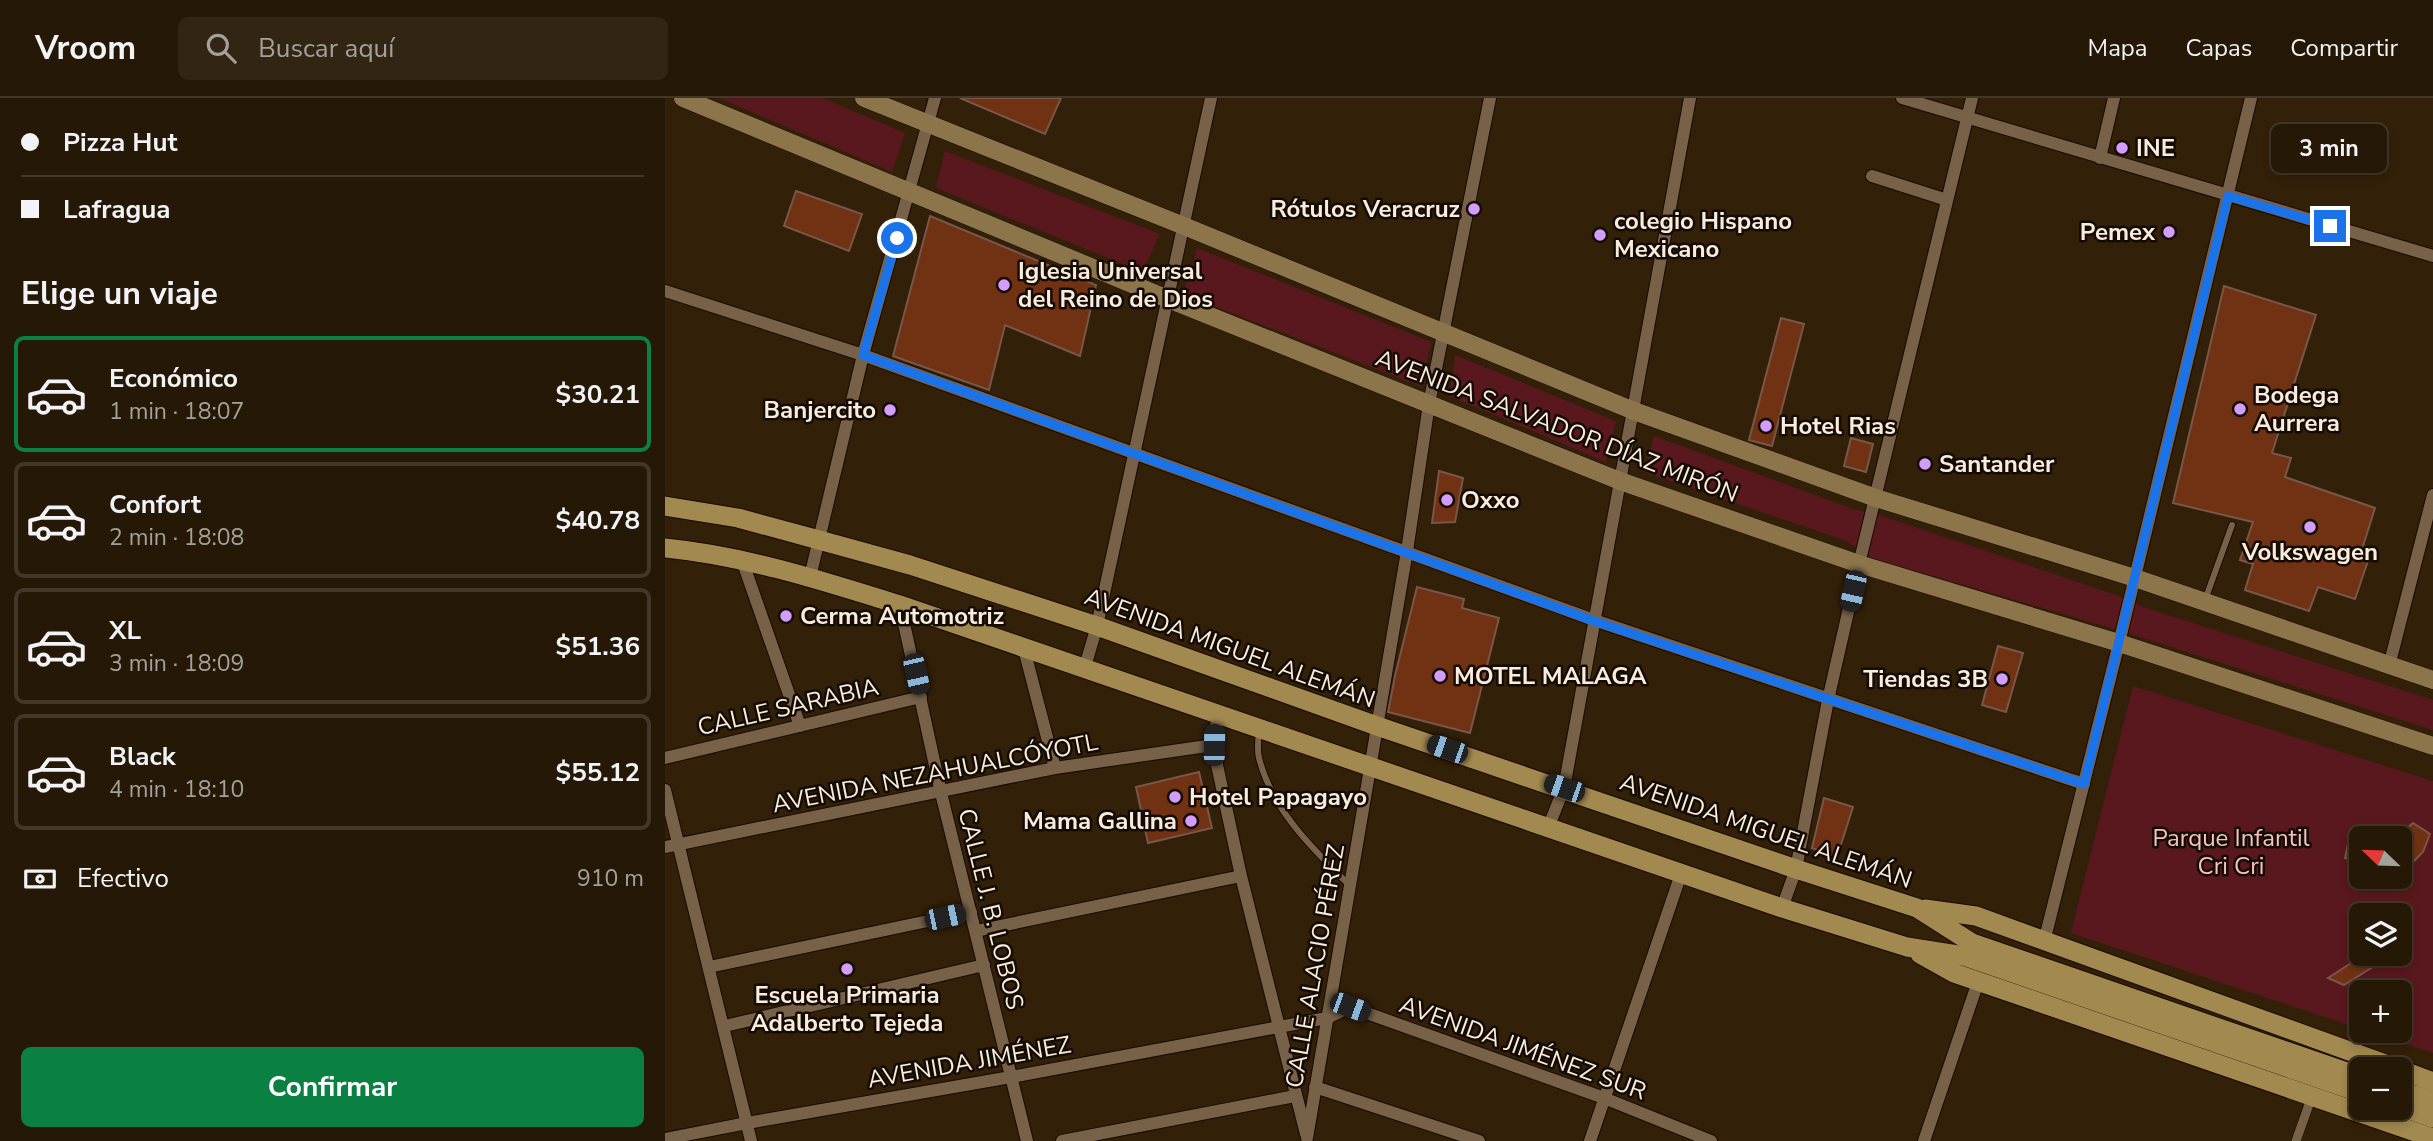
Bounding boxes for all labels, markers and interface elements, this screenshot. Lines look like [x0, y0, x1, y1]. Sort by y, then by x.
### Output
search box [178, 17, 668, 80]
text: Vroom [35, 26, 136, 71]
icon: search [202, 29, 240, 67]
text: Buscar aquí [258, 31, 394, 66]
text: Mapa [2088, 32, 2148, 64]
text: Capas [2186, 32, 2252, 64]
text: Compartir [2290, 32, 2398, 64]
callout: 3 min [2272, 124, 2388, 174]
text: Pizza Hut [63, 125, 177, 160]
place label: INE [2136, 132, 2175, 164]
text: 3 min [2299, 133, 2359, 164]
marker: INE [2114, 140, 2130, 156]
text: Lafragua [63, 192, 171, 227]
place label: Rótulos Veracruz [1270, 193, 1460, 225]
marker: Rótulos Veracruz [1466, 201, 1482, 217]
place label: colegio Hispano Mexicano [1614, 205, 1792, 265]
route end [2314, 210, 2346, 242]
place label: Pemex [2080, 216, 2156, 248]
route start [881, 222, 913, 254]
marker: Pemex [2161, 224, 2177, 240]
marker: colegio Hispano Mexicano [1592, 227, 1608, 243]
place label: Iglesia Universal del Reino de Dios [1018, 255, 1213, 315]
text: Elige un viaje [21, 272, 218, 315]
marker: Iglesia Universal del Reino de Dios [996, 277, 1012, 293]
street label: AVENIDA SALVADOR DÍAZ MIRÓN [1371, 342, 1743, 510]
text: Económico [109, 361, 238, 396]
icon: car [25, 363, 88, 426]
text: $30.21 [556, 377, 640, 412]
place label: Bodega Aurrera [2254, 379, 2340, 439]
place label: Banjercito [764, 394, 876, 426]
text: 1 min · 18:07 [109, 396, 244, 427]
marker: Bodega Aurrera [2232, 401, 2248, 417]
marker: Banjercito [882, 402, 898, 418]
place label: Hotel Rias [1780, 410, 1896, 442]
marker: Hotel Rias [1758, 418, 1774, 434]
place label: Santander [1939, 448, 2055, 480]
marker: Santander [1917, 456, 1933, 472]
place label: Oxxo [1461, 484, 1520, 516]
text: Confort [109, 487, 201, 522]
icon: car [25, 489, 88, 552]
marker: Oxxo [1439, 492, 1455, 508]
text: $40.78 [556, 503, 640, 538]
marker: Volkswagen [2302, 519, 2318, 535]
text: 2 min · 18:08 [109, 522, 244, 553]
place label: Volkswagen [2241, 536, 2378, 568]
car [1839, 568, 1868, 614]
street label: AVENIDA MIGUEL ALEMÁN [1080, 580, 1380, 716]
place label: Cerma Automotriz [800, 600, 1004, 632]
marker: Cerma Automotriz [778, 608, 794, 624]
text: XL [109, 613, 141, 648]
icon: car [25, 615, 88, 678]
text: $51.36 [556, 629, 640, 664]
text: 3 min · 18:09 [109, 648, 244, 679]
car [902, 651, 931, 697]
place label: MOTEL MALAGA [1454, 660, 1647, 692]
place label: Tiendas 3B [1863, 663, 1988, 695]
marker: MOTEL MALAGA [1432, 668, 1448, 684]
street label: CALLE SARABIA [694, 671, 882, 743]
marker: Tiendas 3B [1994, 671, 2010, 687]
car [1204, 724, 1225, 766]
street label: AVENIDA NEZAHUALCÓYOTL [769, 726, 1101, 820]
car [1424, 732, 1471, 766]
text: Black [109, 739, 176, 774]
icon: car [25, 741, 88, 804]
text: $55.12 [556, 755, 640, 790]
street label: AVENIDA MIGUEL ALEMÁN [1616, 766, 1916, 896]
car [1541, 771, 1588, 805]
text: 4 min · 18:10 [109, 774, 244, 805]
place label: Hotel Papagayo [1189, 781, 1367, 813]
marker: Hotel Papagayo [1167, 789, 1183, 805]
street label: CALLE J. B. LOBOS [951, 805, 1031, 1013]
place label: Mama Gallina [1023, 805, 1177, 837]
marker: Mama Gallina [1183, 813, 1199, 829]
park label: Parque Infantil Cri Cri [2152, 822, 2310, 882]
north arrow [2349, 826, 2411, 889]
map controls [2349, 826, 2412, 1120]
street label: CALLE ALACIO PÉREZ [1278, 842, 1352, 1090]
icon: cash [21, 860, 59, 898]
text: Efectivo [77, 861, 169, 896]
text: 910 m [577, 863, 644, 894]
car [923, 902, 968, 932]
button: layers [2349, 903, 2412, 966]
marker: Escuela Primaria Adalberto Tejeda [839, 961, 855, 977]
place label: Escuela Primaria Adalberto Tejeda [751, 979, 943, 1039]
button: + [2349, 980, 2412, 1043]
street label: AVENIDA JIMÉNEZ SUR [1395, 988, 1651, 1108]
car [1327, 990, 1374, 1024]
street label: AVENIDA JIMÉNEZ [865, 1028, 1073, 1096]
button: Confirmar [21, 1047, 644, 1127]
button: − [2349, 1057, 2412, 1120]

